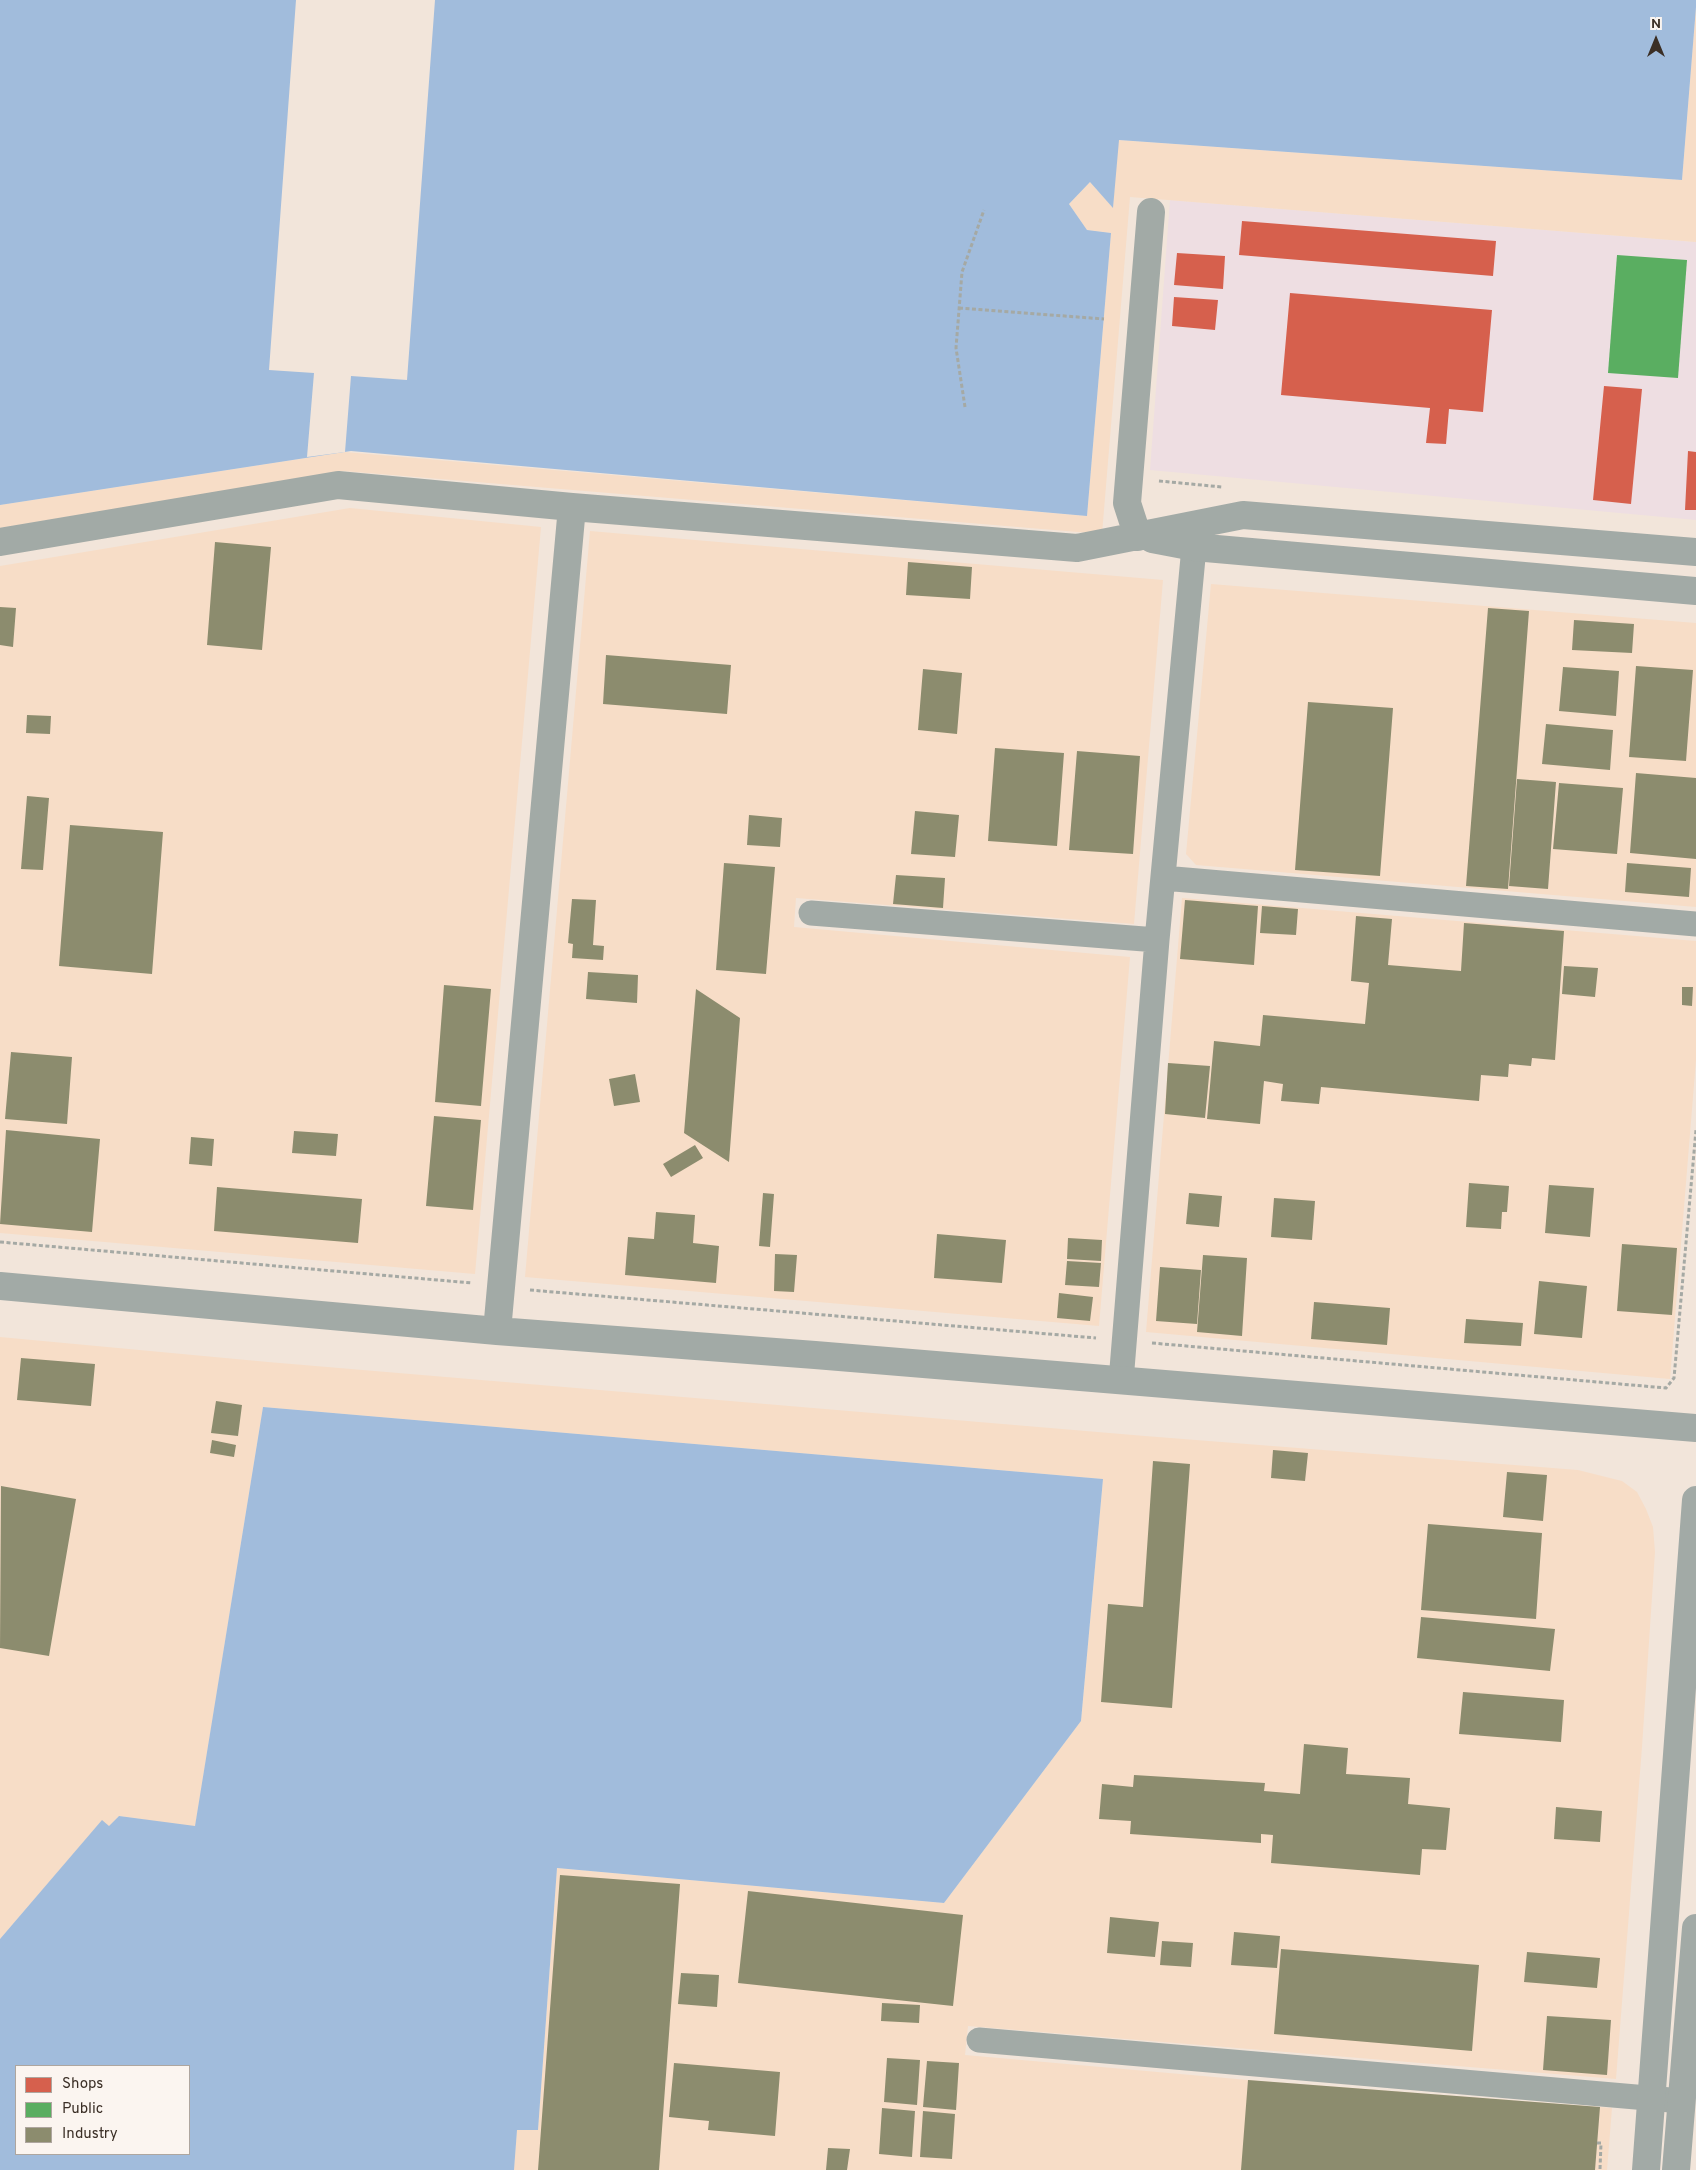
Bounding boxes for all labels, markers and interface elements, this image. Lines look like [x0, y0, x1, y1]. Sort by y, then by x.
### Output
north arrow [1631, 15, 1681, 65]
text: N [1651, 16, 1661, 33]
legend [15, 2065, 190, 2155]
text: Shops [62, 2075, 103, 2094]
text: Public [62, 2100, 103, 2119]
text: Industry [62, 2125, 118, 2144]

